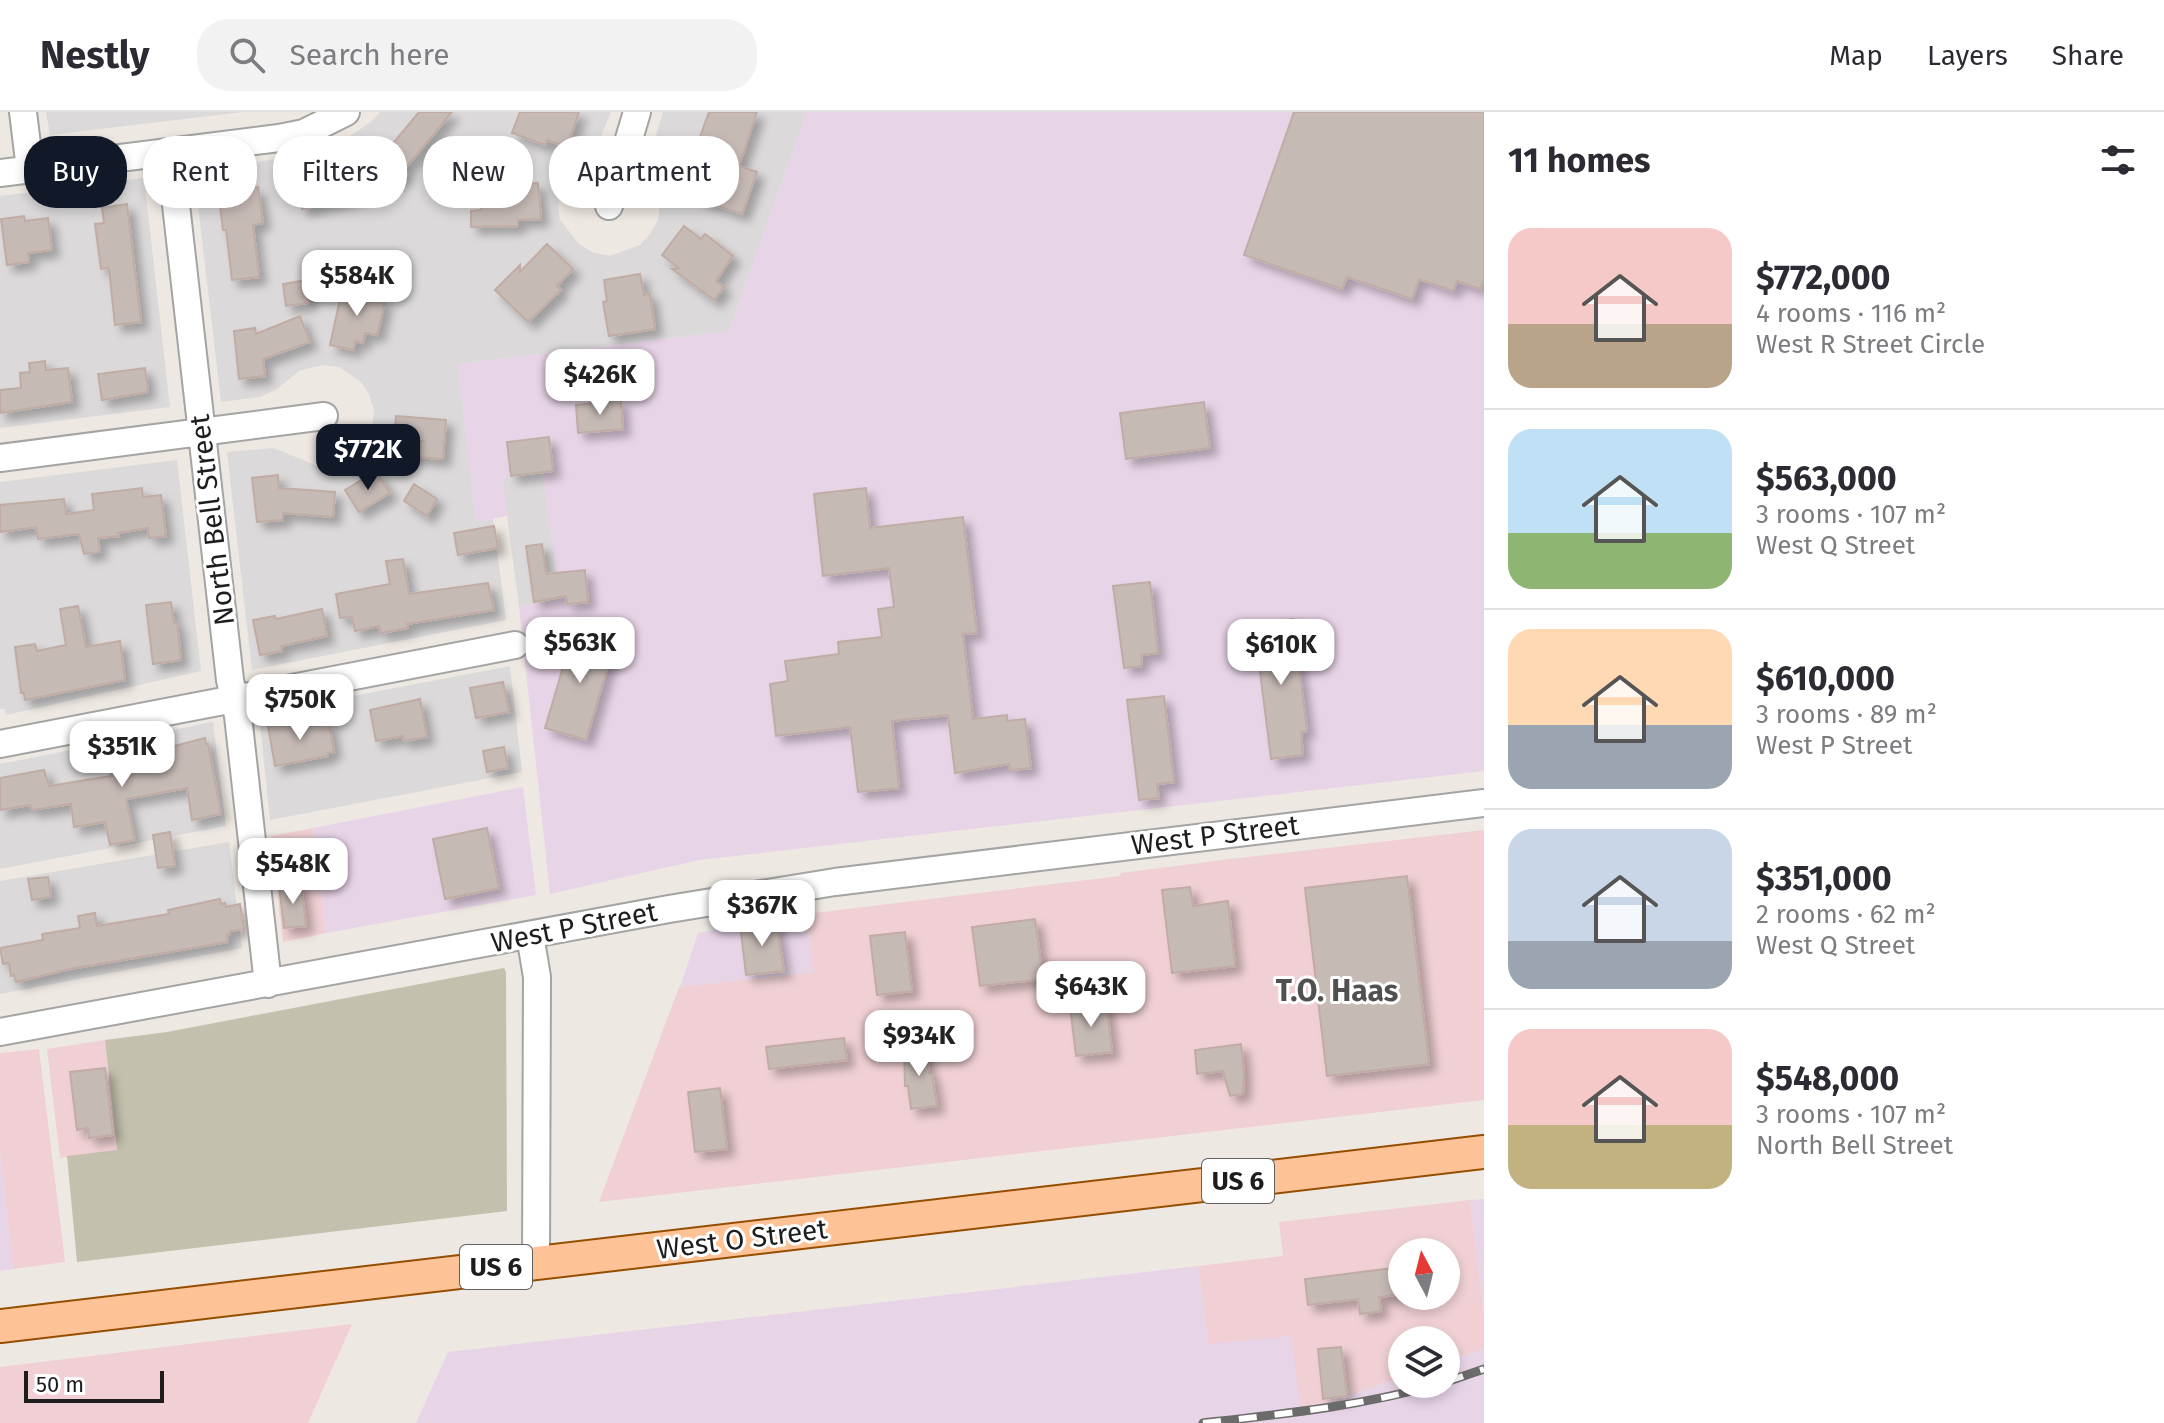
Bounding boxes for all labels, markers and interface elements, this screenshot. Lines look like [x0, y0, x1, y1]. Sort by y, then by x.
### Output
search box [197, 19, 757, 91]
text: Nestly [40, 32, 149, 78]
icon: search [225, 33, 269, 77]
text: Search here [289, 37, 450, 73]
text: Map [1829, 39, 1883, 72]
text: Layers [1927, 39, 2008, 72]
text: Share [2052, 39, 2124, 72]
chip: Buy [24, 136, 127, 208]
chip: Rent [143, 136, 257, 208]
chip: Filters [273, 136, 407, 208]
chip: New [423, 136, 533, 208]
chip: Apartment [549, 136, 739, 208]
icon: filters [2096, 138, 2140, 182]
text: 11 homes [1508, 140, 1650, 181]
pin: $584K [301, 250, 413, 318]
text: $772,000 [1756, 257, 1890, 298]
text: $584K [320, 260, 394, 291]
icon: home [1572, 260, 1668, 356]
text: 4 rooms · 116 m² [1756, 298, 1946, 329]
text: West R Street Circle [1756, 329, 1985, 360]
pin: $426K [544, 349, 656, 417]
text: $426K [563, 359, 637, 390]
street label: North Bell Street [183, 412, 241, 627]
pin: $772K [312, 424, 424, 492]
text: $772K [334, 434, 402, 465]
text: $563,000 [1756, 458, 1897, 499]
icon: home [1572, 461, 1668, 557]
text: 3 rooms · 107 m² [1756, 499, 1946, 530]
text: West Q Street [1756, 530, 1915, 561]
pin: $563K [524, 617, 636, 685]
pin: $610K [1225, 619, 1337, 687]
text: $563K [544, 627, 616, 658]
text: $610K [1245, 629, 1317, 660]
text: $610,000 [1756, 658, 1895, 699]
icon: home [1572, 661, 1668, 757]
pin: $750K [244, 674, 356, 742]
text: $750K [264, 684, 336, 715]
text: 3 rooms · 89 m² [1756, 699, 1937, 730]
pin: $351K [66, 721, 178, 789]
text: West P Street [1756, 730, 1912, 761]
text: $351K [88, 731, 156, 762]
street label: West P Street [1129, 808, 1301, 862]
pin: $548K [237, 838, 349, 906]
text: $548K [256, 848, 330, 879]
text: $351,000 [1756, 858, 1892, 899]
icon: home [1572, 861, 1668, 957]
pin: $367K [706, 880, 818, 948]
text: $367K [727, 890, 797, 921]
street label: West P Street [488, 895, 661, 959]
text: 2 rooms · 62 m² [1756, 899, 1936, 930]
text: West Q Street [1756, 930, 1915, 961]
pin: $643K [1035, 961, 1147, 1029]
text: $643K [1054, 971, 1128, 1002]
district label: T.O. Haas [1276, 973, 1398, 1009]
pin: $934K [863, 1010, 975, 1078]
text: $934K [883, 1020, 955, 1051]
text: $548,000 [1756, 1058, 1899, 1099]
icon: home [1572, 1061, 1668, 1157]
text: 3 rooms · 107 m² [1756, 1099, 1946, 1130]
text: North Bell Street [1756, 1130, 1953, 1161]
road number: US 6 [1202, 1159, 1274, 1203]
street label: West O Street [655, 1212, 830, 1266]
north arrow [1388, 1238, 1460, 1310]
map controls [1388, 1238, 1460, 1398]
road number: US 6 [460, 1245, 532, 1289]
button: layers [1388, 1326, 1460, 1398]
scale bar [24, 1367, 164, 1403]
text: 50 m [36, 1371, 84, 1398]

